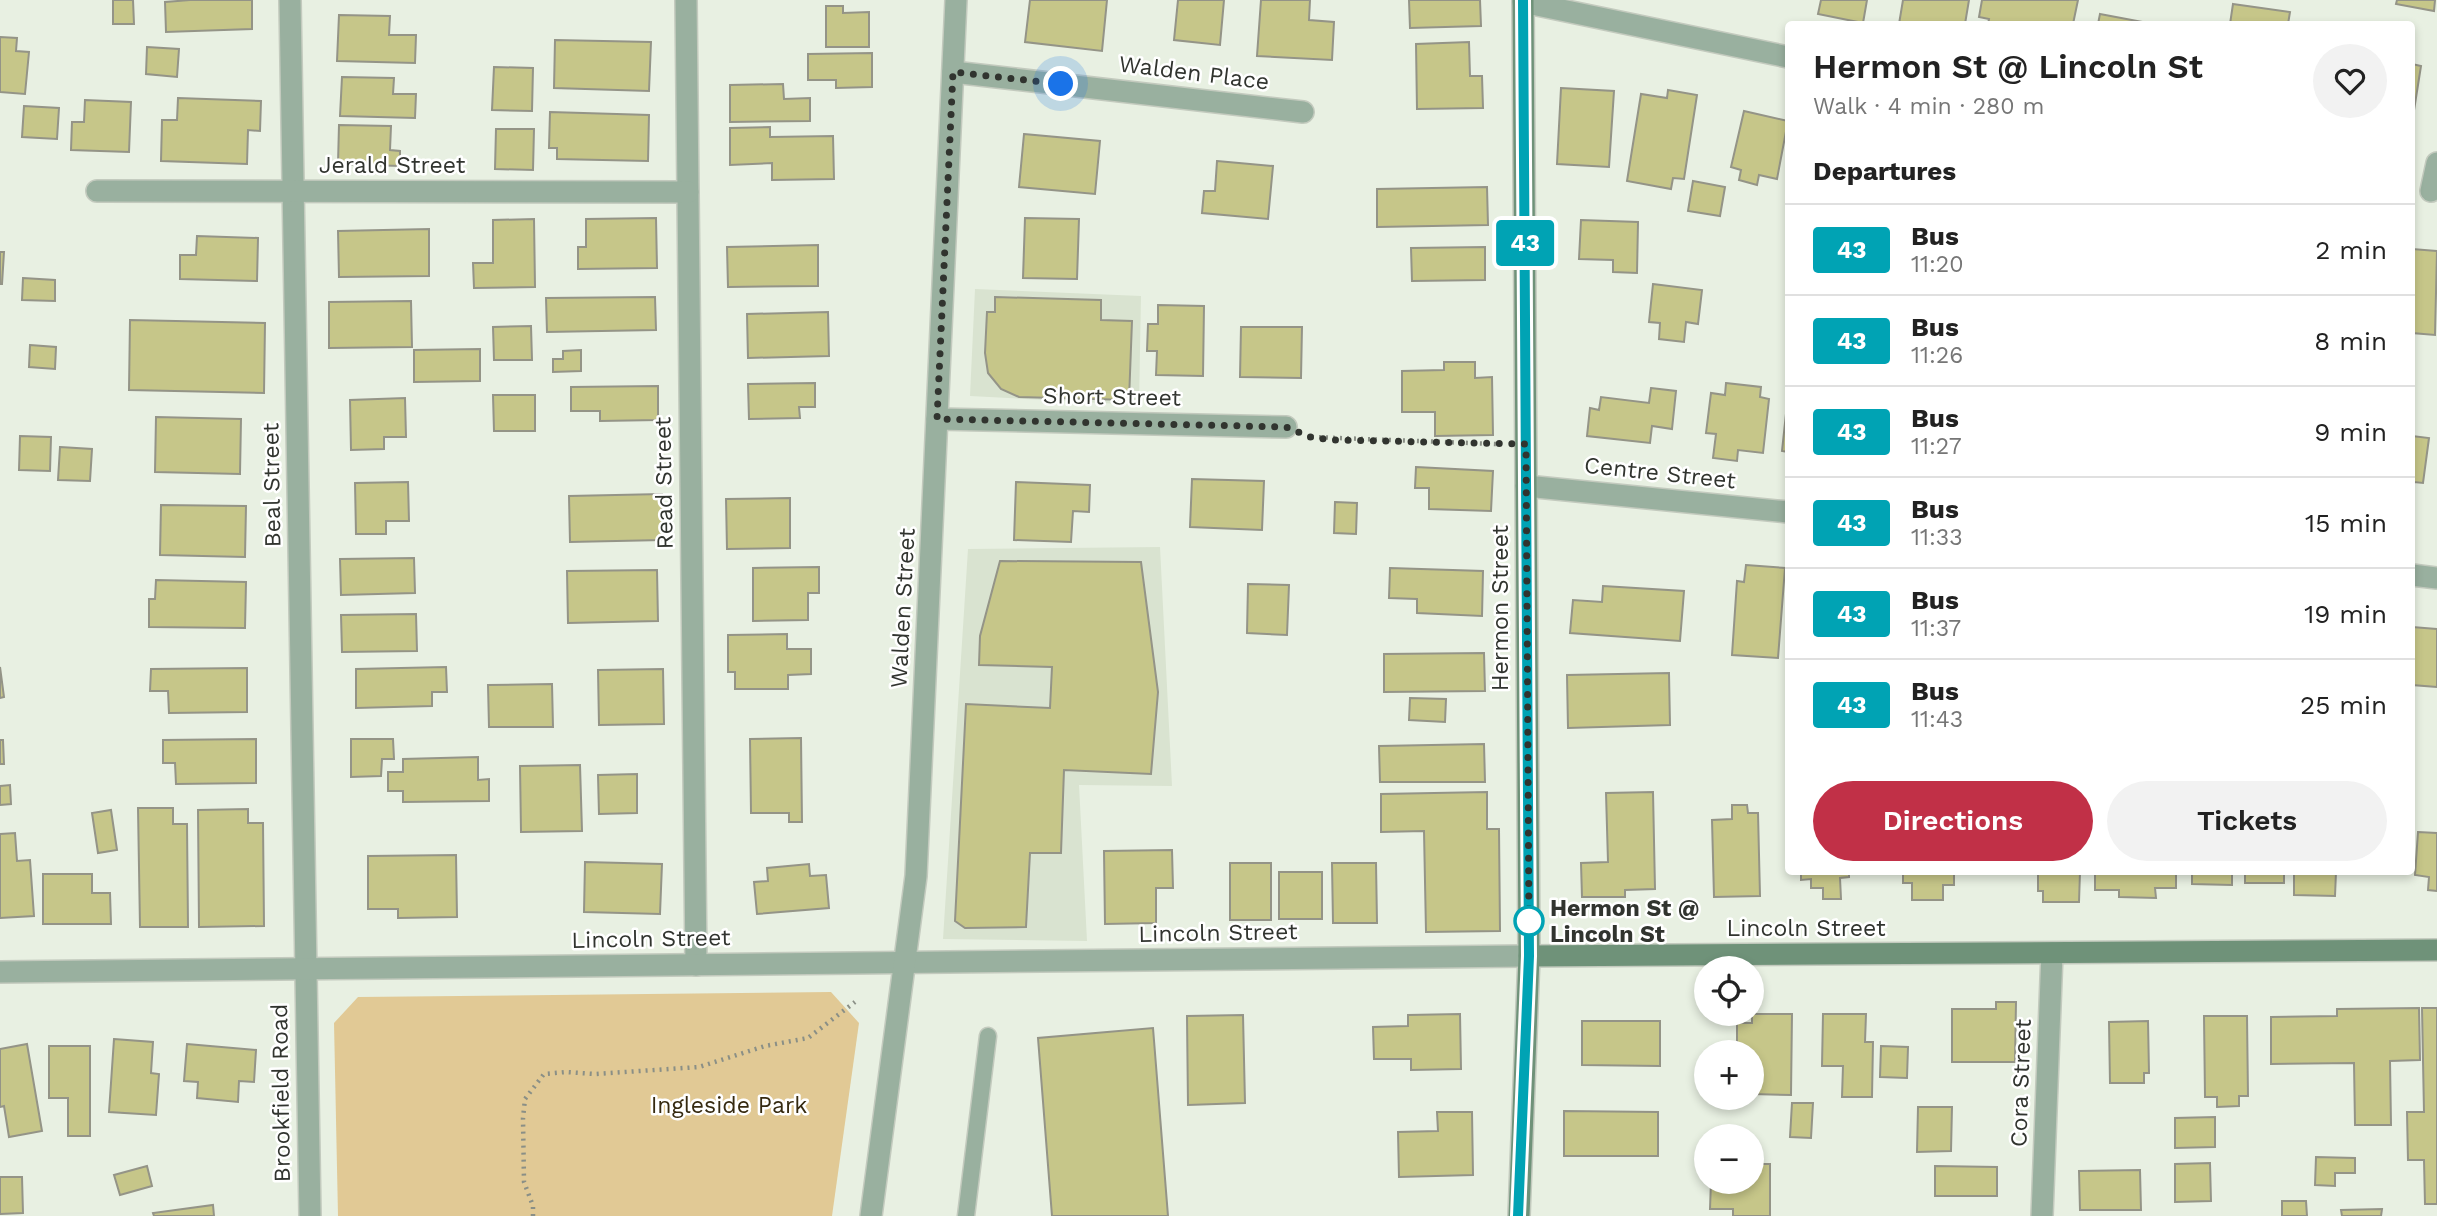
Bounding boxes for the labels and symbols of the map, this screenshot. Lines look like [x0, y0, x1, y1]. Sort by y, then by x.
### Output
street label: Walden Place [1117, 50, 1271, 96]
your location [1043, 66, 1078, 101]
street label: Jerald Street [319, 152, 466, 179]
line badge: 43 [1494, 220, 1556, 266]
street label: Short Street [1043, 382, 1182, 412]
street label: Read Street [649, 416, 679, 550]
street label: Beal Street [257, 422, 287, 548]
street label: Centre Street [1583, 452, 1737, 494]
street label: Hermon Street [1487, 524, 1514, 691]
street label: Walden Street [885, 527, 921, 689]
place label: Hermon St @ Lincoln St [1550, 895, 1699, 948]
marker: Hermon St @ Lincoln St [1514, 906, 1544, 936]
street label: Lincoln Street [1726, 915, 1886, 942]
street label: Lincoln Street [1138, 918, 1298, 948]
street label: Lincoln Street [571, 924, 731, 954]
street label: Brookfield Road [266, 1003, 296, 1183]
street label: Cora Street [2005, 1018, 2037, 1148]
park label: Ingleside Park [651, 1092, 807, 1119]

